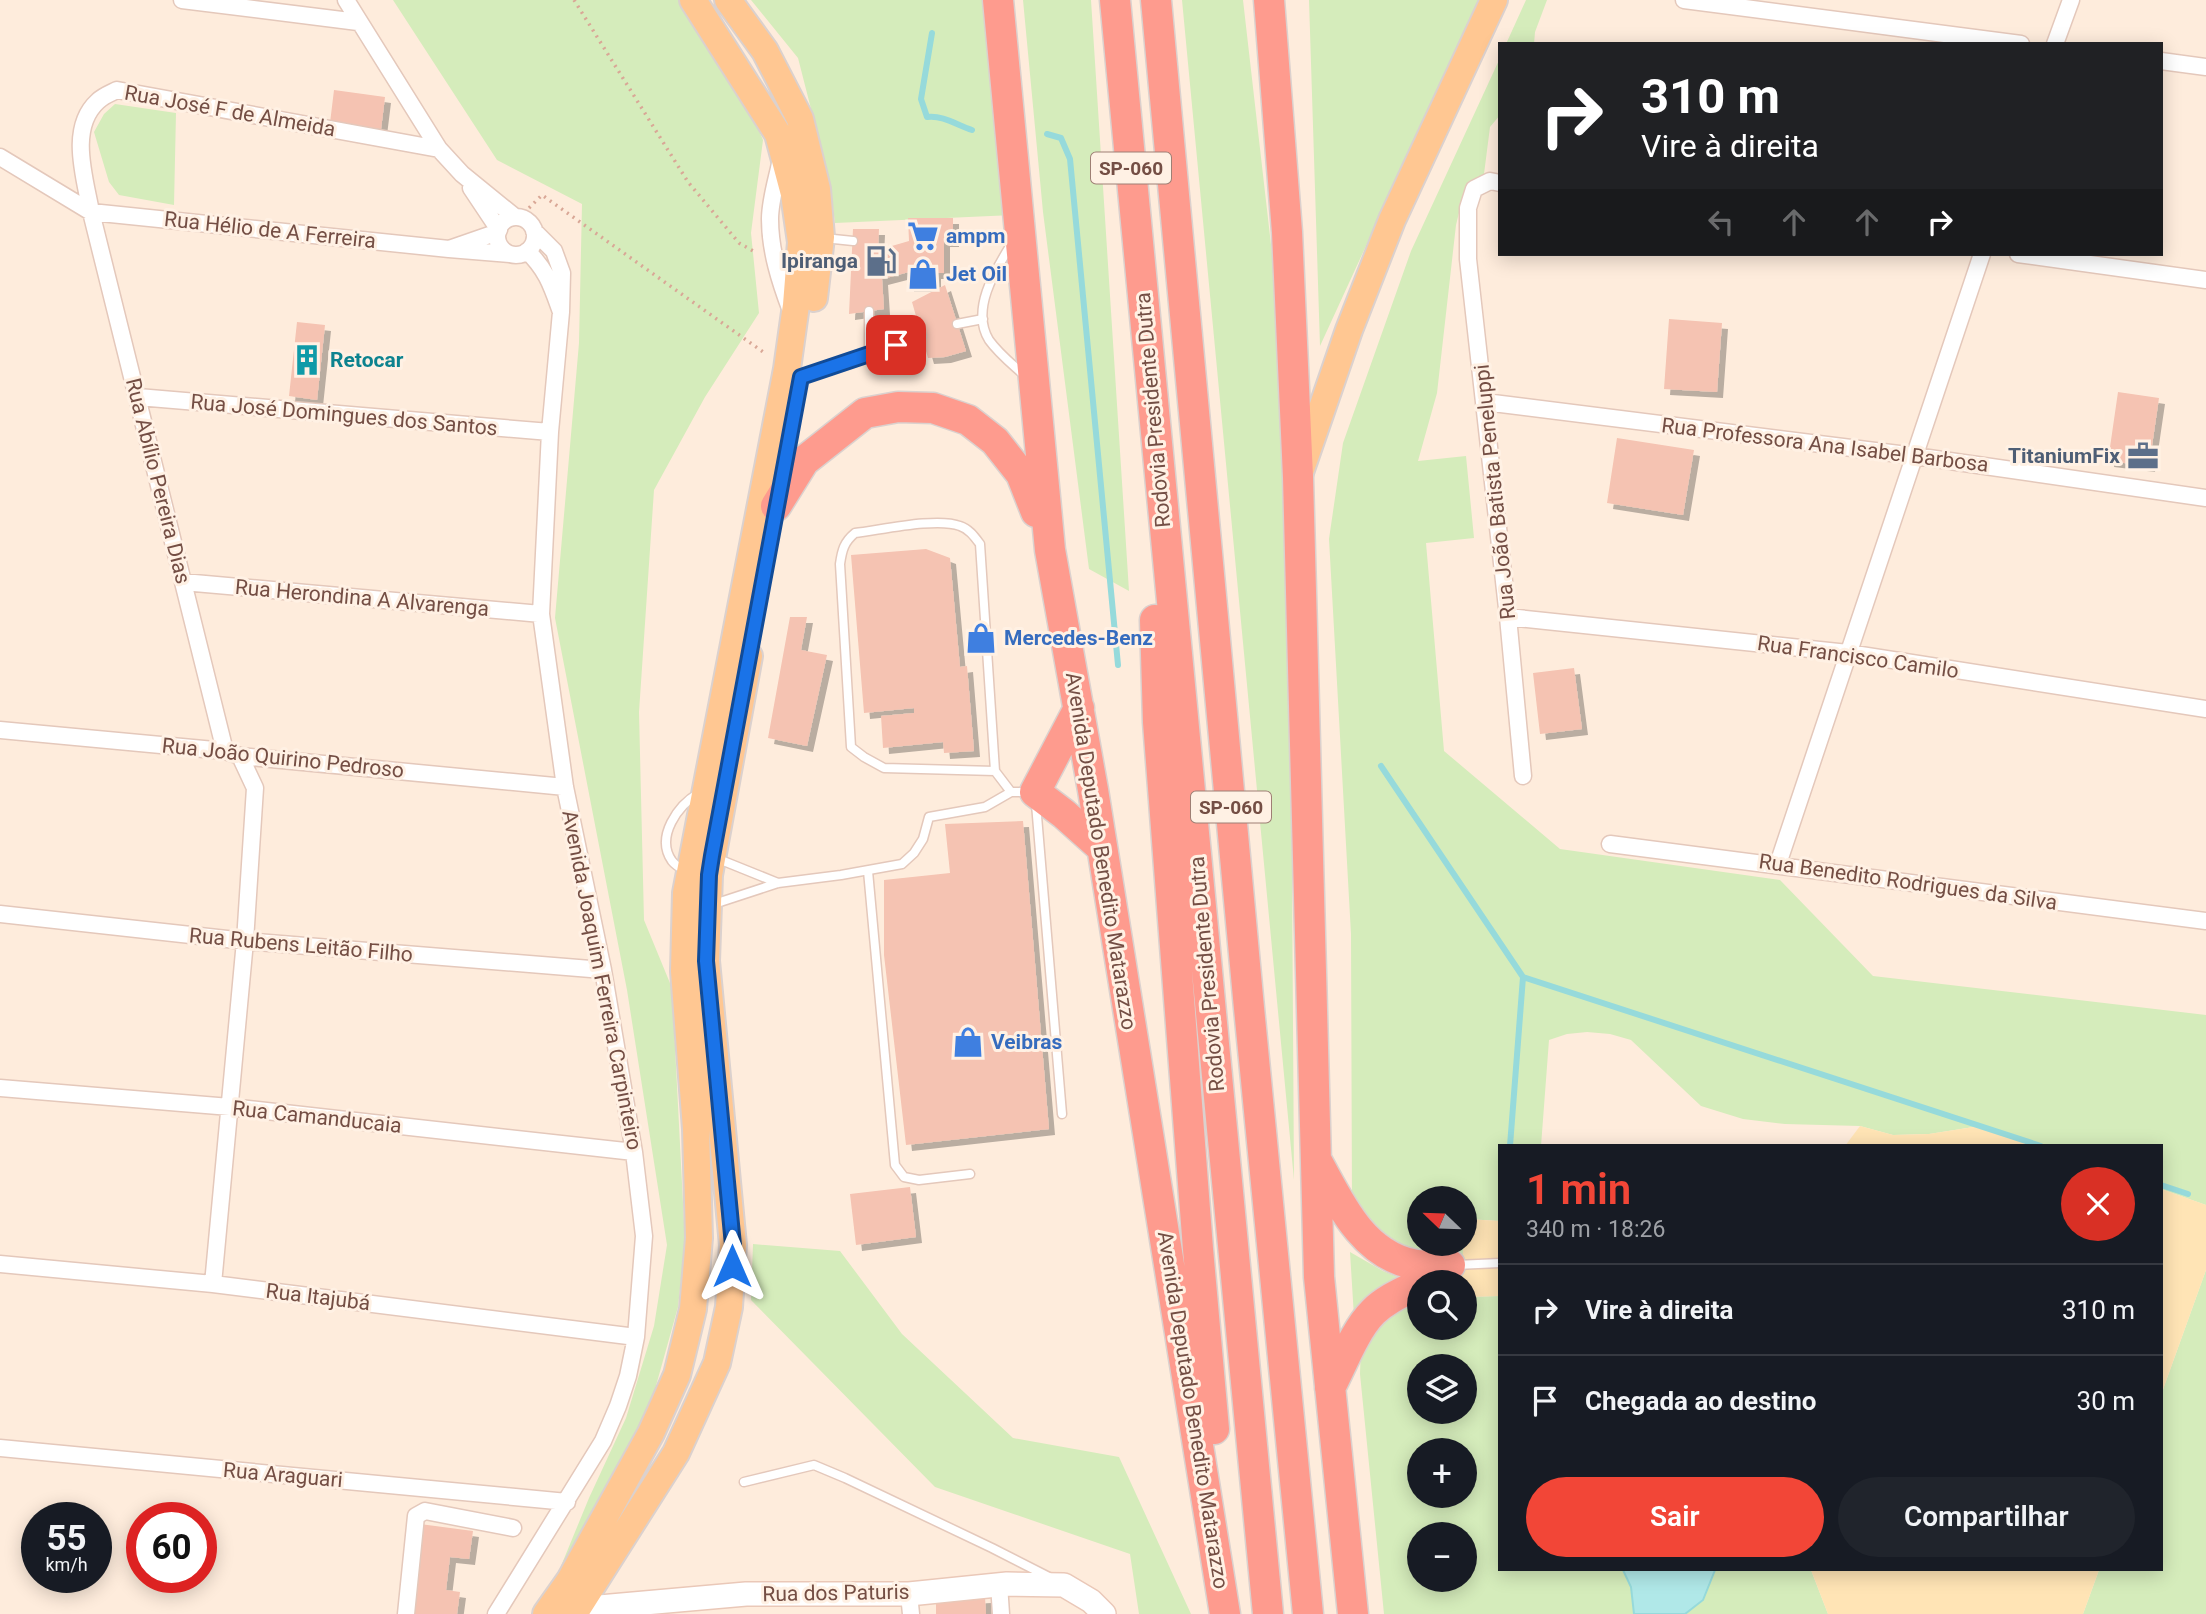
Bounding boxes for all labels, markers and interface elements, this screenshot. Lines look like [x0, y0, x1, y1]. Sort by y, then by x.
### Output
text: 310 m [1641, 68, 1780, 125]
icon: right [1526, 70, 1617, 161]
street label: Rua José F de Almeida [123, 81, 337, 141]
text: Vire à direita [1641, 127, 1819, 165]
road number: SP-060 [1091, 152, 1171, 184]
icon: left [1702, 203, 1740, 241]
icon: ahead [1775, 203, 1813, 241]
icon: ahead [1848, 203, 1886, 241]
icon: right [1921, 203, 1959, 241]
street label: Rua Hélio de A Ferreira [163, 207, 377, 253]
supermarket icon: ampm [906, 219, 940, 253]
place label: ampm [946, 224, 1005, 248]
fuel station icon: Ipiranga [864, 244, 898, 278]
place label: Ipiranga [781, 249, 858, 273]
shop icon: Jet Oil [906, 257, 940, 291]
place label: Jet Oil [946, 262, 1007, 286]
street label: Rodovia Presidente Dutra [1131, 291, 1175, 529]
pin [866, 315, 926, 375]
icon: arrive [877, 326, 915, 364]
building icon: Retocar [290, 343, 324, 377]
place label: Retocar [330, 348, 404, 372]
street label: Rua João Batista Peneluppi [1470, 363, 1520, 621]
street label: Rua Abílio Pereira Dias [121, 376, 195, 586]
street label: Rua José Domingues dos Santos [189, 390, 499, 440]
street label: Rua Professora Ana Isabel Barbosa [1660, 413, 1990, 477]
office icon: TitaniumFix [2126, 439, 2160, 473]
place label: TitaniumFix [2008, 444, 2120, 468]
street label: Rua Herondina A Alvarenga [234, 575, 490, 621]
shop icon: Mercedes-Benz [964, 621, 998, 655]
place label: Mercedes-Benz [1004, 626, 1153, 650]
street label: Rua Francisco Camilo [1756, 631, 1960, 683]
street label: Avenida Deputado Benedito Matarazzo [1061, 670, 1141, 1032]
street label: Rua João Quirino Pedroso [161, 733, 405, 783]
road number: SP-060 [1191, 792, 1271, 822]
street label: Avenida Joaquim Ferreira Carpinteiro [557, 808, 647, 1152]
street label: Rua Benedito Rodrigues da Silva [1757, 849, 2059, 915]
street label: Rodovia Presidente Dutra [1185, 855, 1229, 1093]
street label: Rua Rubens Leitão Filho [188, 923, 414, 967]
shop icon: Veibras [951, 1025, 985, 1059]
place label: Veibras [991, 1030, 1063, 1054]
street label: Rua Camanducaia [231, 1096, 403, 1138]
text: 1 min [1526, 1165, 1631, 1214]
button: close [2061, 1167, 2135, 1241]
north arrow [1407, 1186, 1477, 1256]
map controls [1407, 1186, 1477, 1592]
text: 340 m · 18:26 [1526, 1216, 1665, 1243]
position arrow [695, 1229, 769, 1303]
street label: Avenida Deputado Benedito Matarazzo [1153, 1229, 1233, 1591]
button: search [1407, 1270, 1477, 1340]
street label: Rua Itajubá [264, 1279, 372, 1315]
icon: right [1526, 1291, 1564, 1329]
text: Vire à direita [1585, 1295, 1733, 1325]
text: 310 m [2062, 1295, 2135, 1325]
button: layers [1407, 1354, 1477, 1424]
icon: arrive [1526, 1382, 1564, 1420]
text: Chegada ao destino [1585, 1386, 1816, 1416]
text: 30 m [2077, 1386, 2135, 1416]
button: + [1407, 1438, 1477, 1508]
street label: Rua Araguari [222, 1458, 344, 1492]
button: Sair [1526, 1477, 1824, 1557]
button: Compartilhar [1838, 1477, 2135, 1557]
speed limit sign: 60 [126, 1502, 217, 1593]
text: 55 [46, 1518, 87, 1559]
button: − [1407, 1522, 1477, 1592]
text: km/h [45, 1554, 88, 1575]
street label: Rua dos Paturis [762, 1580, 910, 1606]

